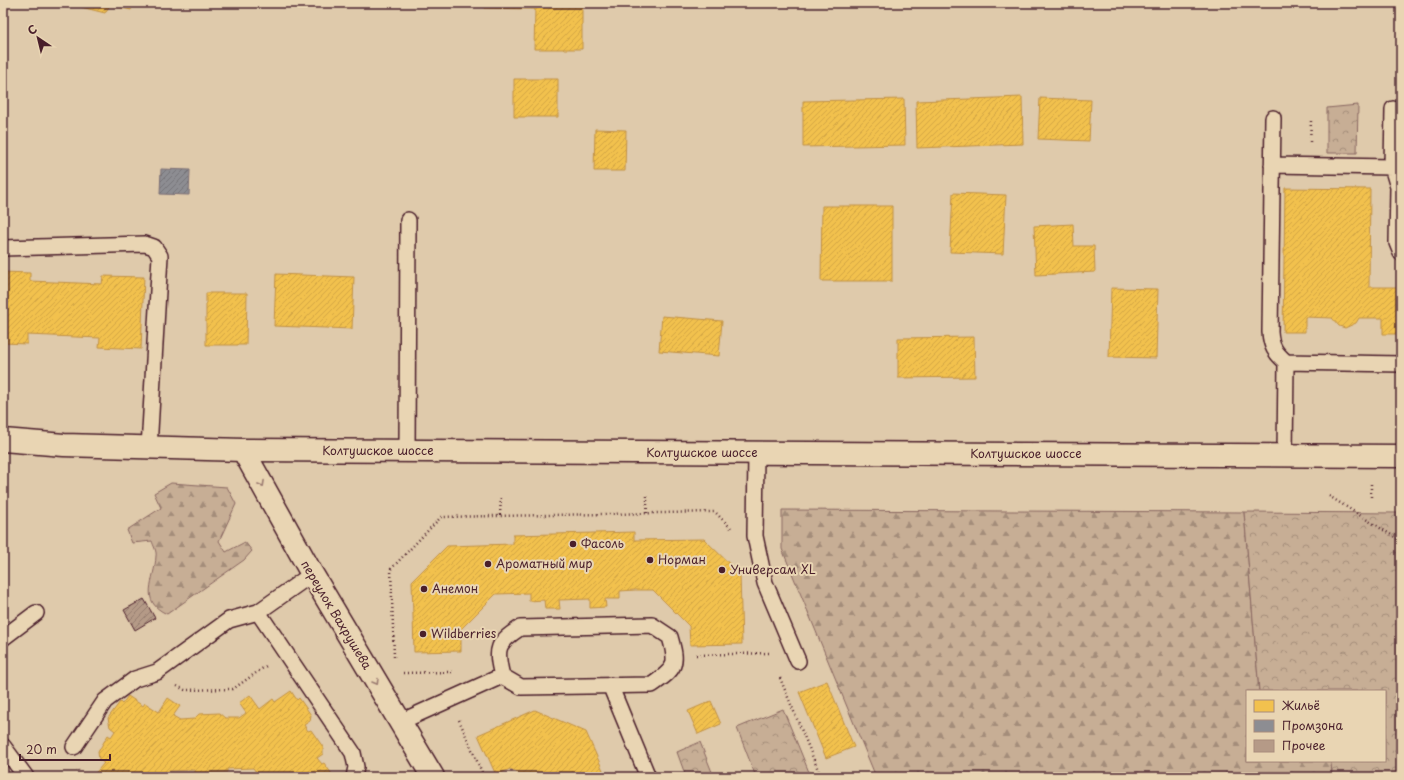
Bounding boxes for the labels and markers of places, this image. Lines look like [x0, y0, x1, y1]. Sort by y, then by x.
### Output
place label: Фасоль [581, 534, 624, 552]
marker: Фасоль [568, 539, 578, 549]
place label: Норман [658, 550, 706, 568]
place label: Ароматный мир [496, 554, 593, 572]
marker: Норман [645, 555, 655, 565]
marker: Ароматный мир [483, 559, 493, 569]
place label: Универсам XL [730, 560, 816, 578]
marker: Универсам XL [717, 565, 727, 575]
place label: Анемон [432, 579, 478, 597]
marker: Анемон [419, 584, 429, 594]
place label: Wildberries [431, 624, 497, 642]
marker: Wildberries [418, 629, 428, 639]

